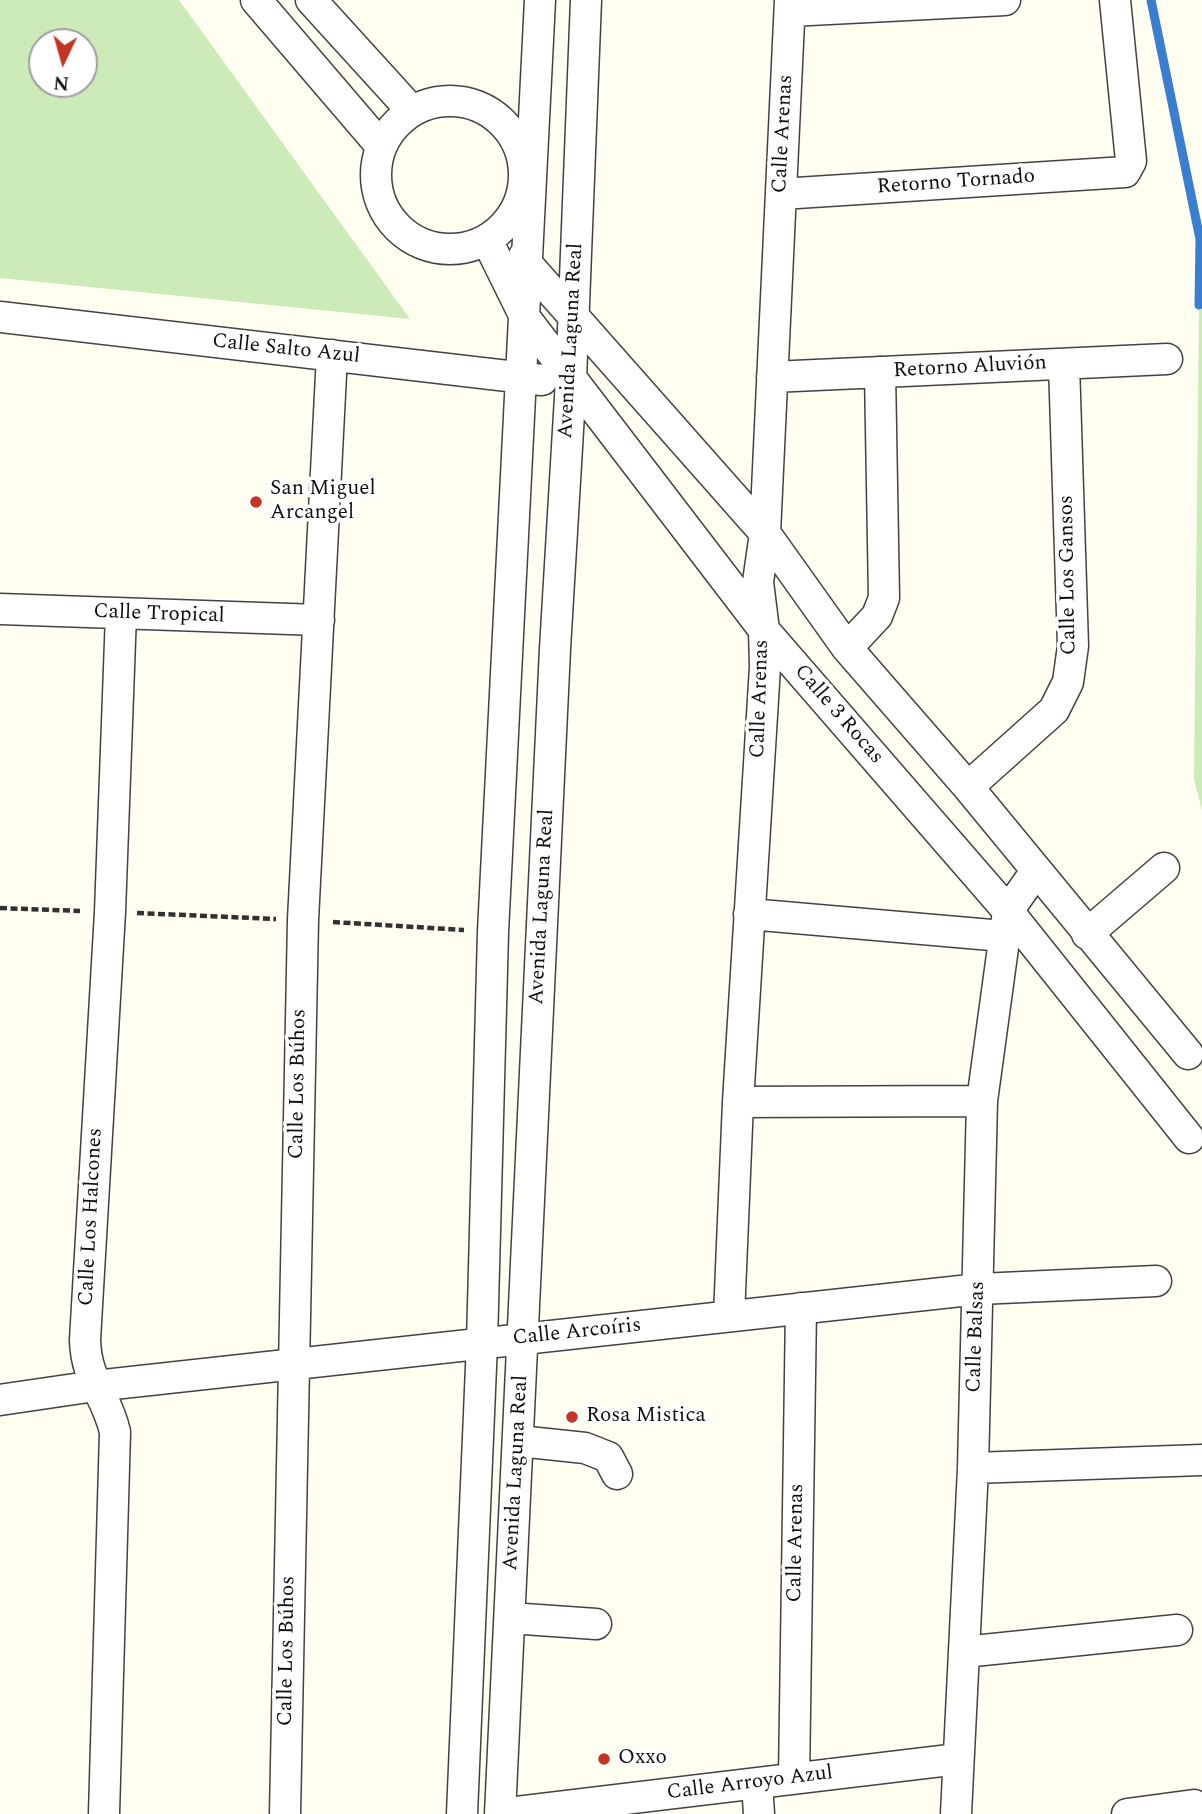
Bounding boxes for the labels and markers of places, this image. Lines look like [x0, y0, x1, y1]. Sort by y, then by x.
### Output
place label: San Miguel Arcangel [270, 477, 376, 527]
marker: San Miguel Arcangel [248, 494, 264, 510]
place label: Rosa Mistica [586, 1404, 706, 1430]
marker: Rosa Mistica [564, 1409, 580, 1425]
place label: Oxxo [618, 1746, 667, 1772]
marker: Oxxo [596, 1751, 612, 1767]

